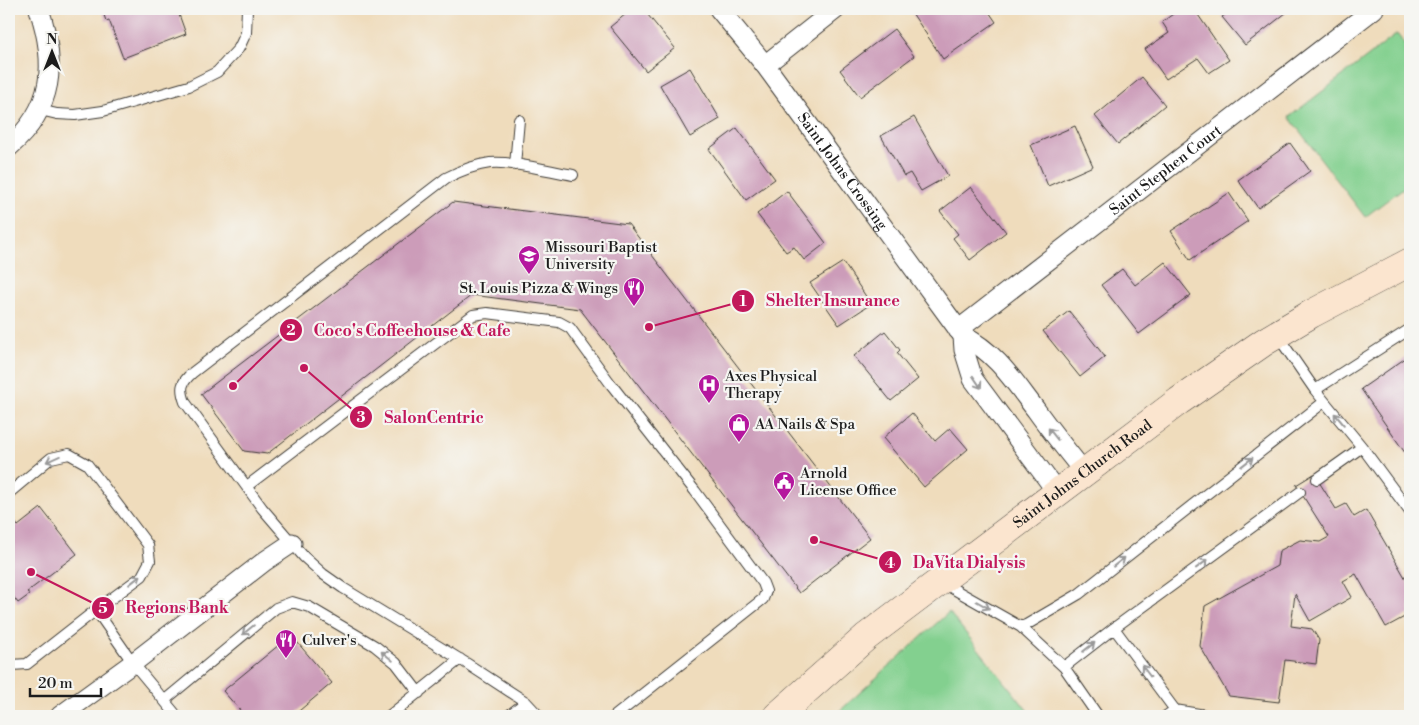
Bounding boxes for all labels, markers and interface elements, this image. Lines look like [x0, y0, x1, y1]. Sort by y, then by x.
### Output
north arrow [28, 28, 78, 78]
text: N [46, 31, 58, 49]
street label: Saint Johns Crossing [793, 109, 892, 234]
street label: Saint Stephen Court [1106, 121, 1226, 220]
place label: Missouri Baptist University [545, 238, 658, 274]
school or university icon: Missouri Baptist University [517, 244, 541, 275]
restaurant icon: St. Louis Pizza & Wings [622, 276, 646, 307]
place label: St. Louis Pizza & Wings [459, 279, 618, 298]
callout: Shelter Insurance [731, 285, 910, 316]
text: Shelter Insurance [766, 291, 900, 311]
text: 1 [739, 292, 747, 311]
callout: Coco's Coffeehouse & Cafe [278, 315, 520, 346]
text: 2 [286, 321, 296, 340]
text: Coco's Coffeehouse & Cafe [313, 321, 511, 341]
place label: Axes Physical Therapy [724, 367, 818, 403]
hospital icon: Axes Physical Therapy [697, 373, 721, 404]
one-way arrow [972, 375, 982, 389]
callout: SalonCentric [349, 401, 493, 432]
text: 3 [356, 408, 366, 427]
text: SalonCentric [384, 408, 484, 428]
shop icon: AA Nails & Spa [727, 412, 751, 443]
one-way arrow [1334, 413, 1345, 426]
place label: AA Nails & Spa [754, 415, 855, 434]
street label: Saint Johns Church Road [1009, 415, 1156, 533]
one-way arrow [1048, 427, 1059, 440]
one-way arrow [46, 455, 61, 465]
one-way arrow [1240, 456, 1253, 467]
place label: Arnold License Office [799, 464, 897, 500]
public building icon: Arnold License Office [772, 470, 796, 501]
callout: DaVita Dialysis [877, 547, 1035, 578]
text: DaVita Dialysis [913, 553, 1025, 573]
text: 4 [885, 554, 895, 573]
one-way arrow [1112, 557, 1126, 567]
one-way arrow [1195, 559, 1209, 569]
one-way arrow [128, 575, 141, 586]
callout: Regions Bank [90, 592, 238, 623]
text: Regions Bank [125, 598, 230, 618]
text: 5 [98, 599, 108, 618]
one-way arrow [975, 600, 990, 610]
one-way arrow [242, 624, 255, 635]
restaurant icon: Culver's [274, 628, 298, 659]
place label: Culver's [302, 631, 357, 650]
one-way arrow [1082, 642, 1095, 653]
one-way arrow [381, 650, 394, 661]
scale bar [30, 665, 101, 697]
one-way arrow [1140, 665, 1151, 678]
text: 20 m [38, 674, 73, 693]

